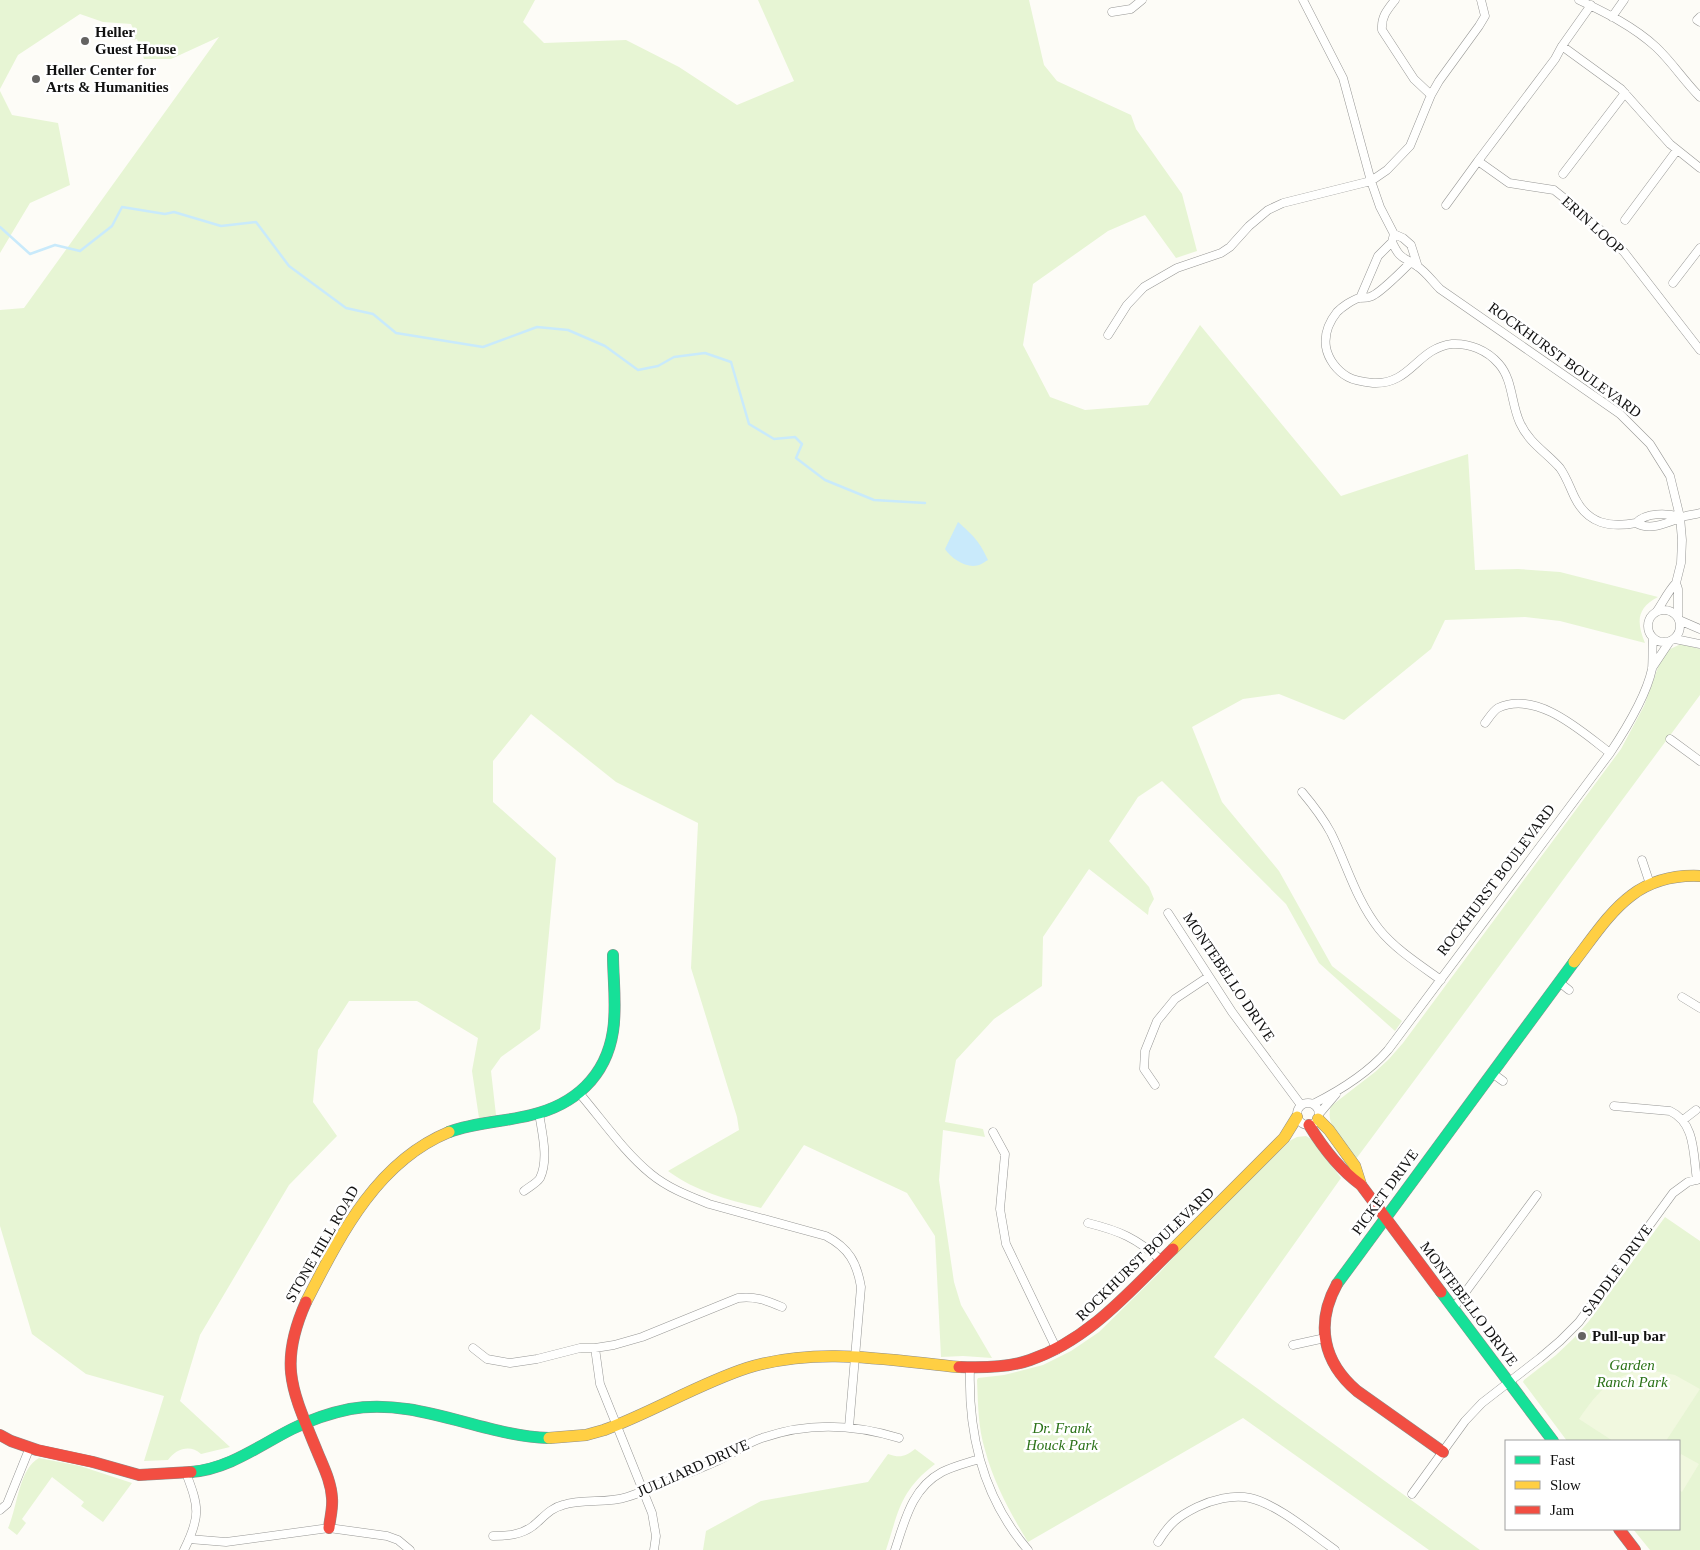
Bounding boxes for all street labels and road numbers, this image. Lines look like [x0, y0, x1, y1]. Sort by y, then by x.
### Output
street label: ERIN LOOP [1559, 193, 1627, 257]
street label: ROCKHURST BOULEVARD [1486, 299, 1645, 421]
street label: ROCKHURST BOULEVARD [1434, 801, 1558, 959]
street label: MONTEBELLO DRIVE [1180, 910, 1278, 1044]
street label: PICKET DRIVE [1349, 1146, 1421, 1238]
street label: STONE HILL ROAD [282, 1183, 362, 1305]
street label: ROCKHURST BOULEVARD [1073, 1184, 1217, 1324]
street label: SADDLE DRIVE [1579, 1221, 1655, 1319]
street label: MONTEBELLO DRIVE [1417, 1239, 1521, 1369]
street label: JULLIARD DRIVE [634, 1436, 752, 1500]

